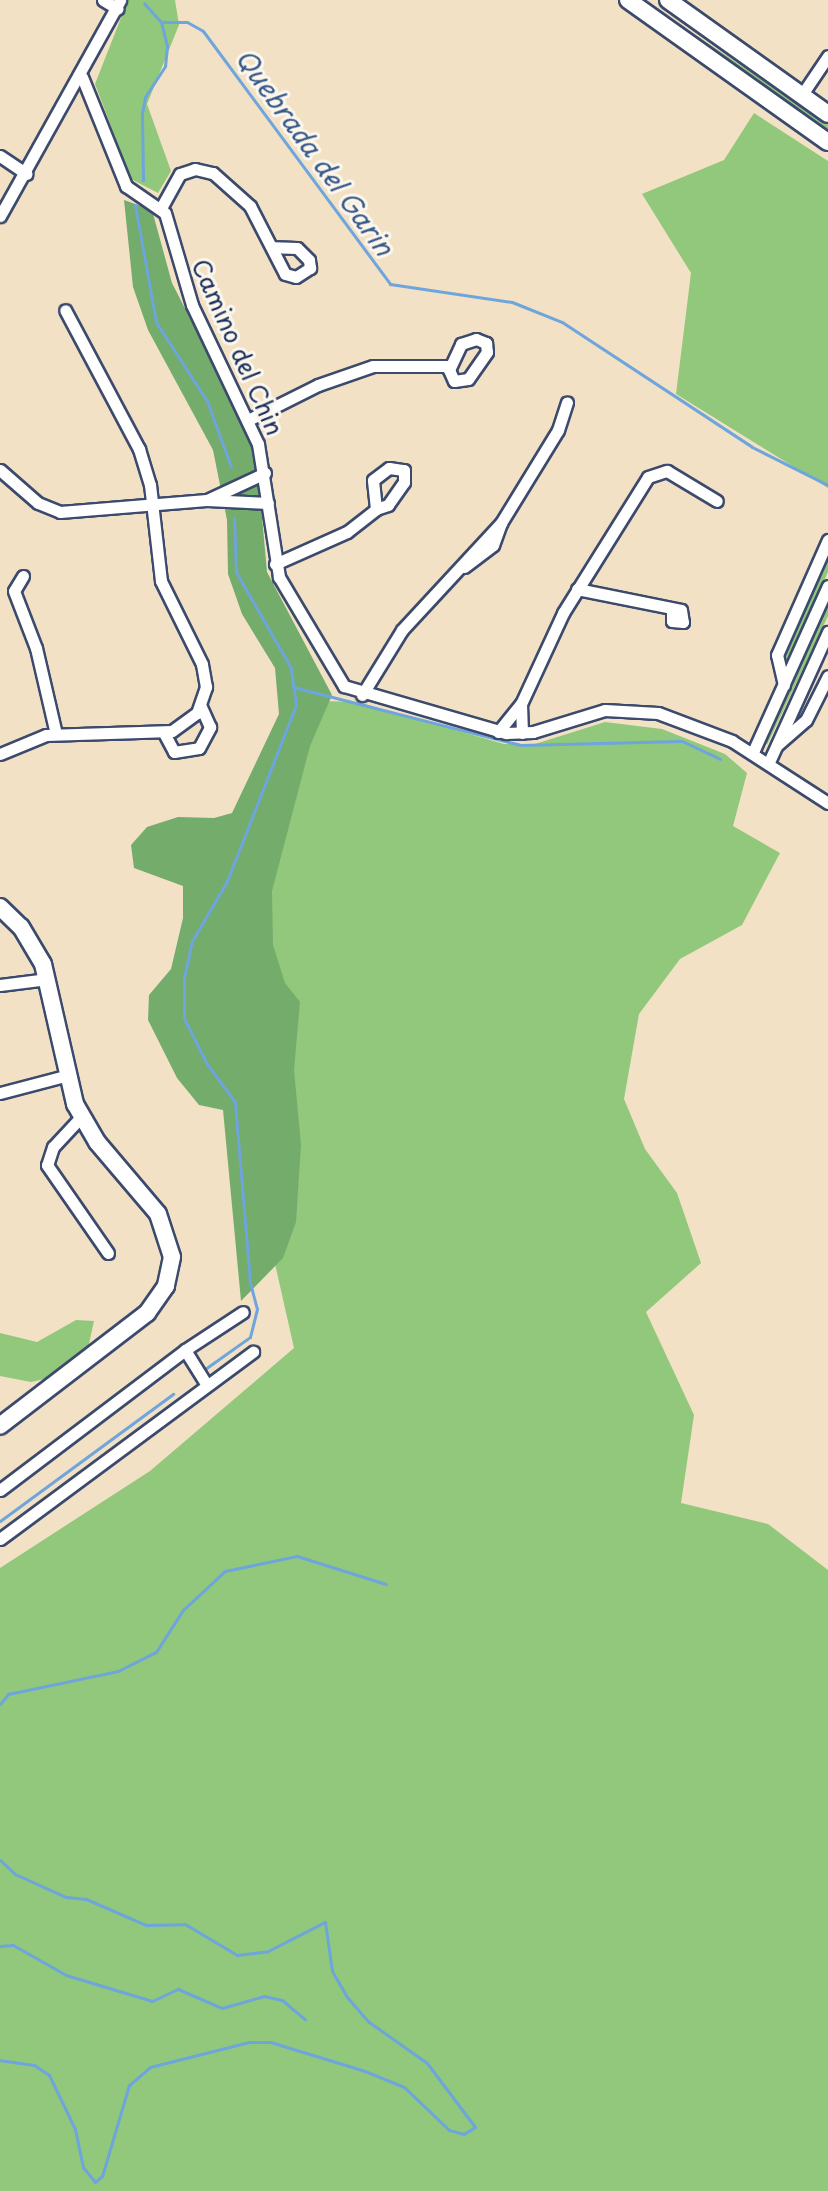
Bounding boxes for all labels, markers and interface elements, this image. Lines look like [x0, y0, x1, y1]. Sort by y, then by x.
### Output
water label: Quebrada del Garin [229, 42, 401, 262]
street label: Camino del Chin [186, 254, 290, 440]

